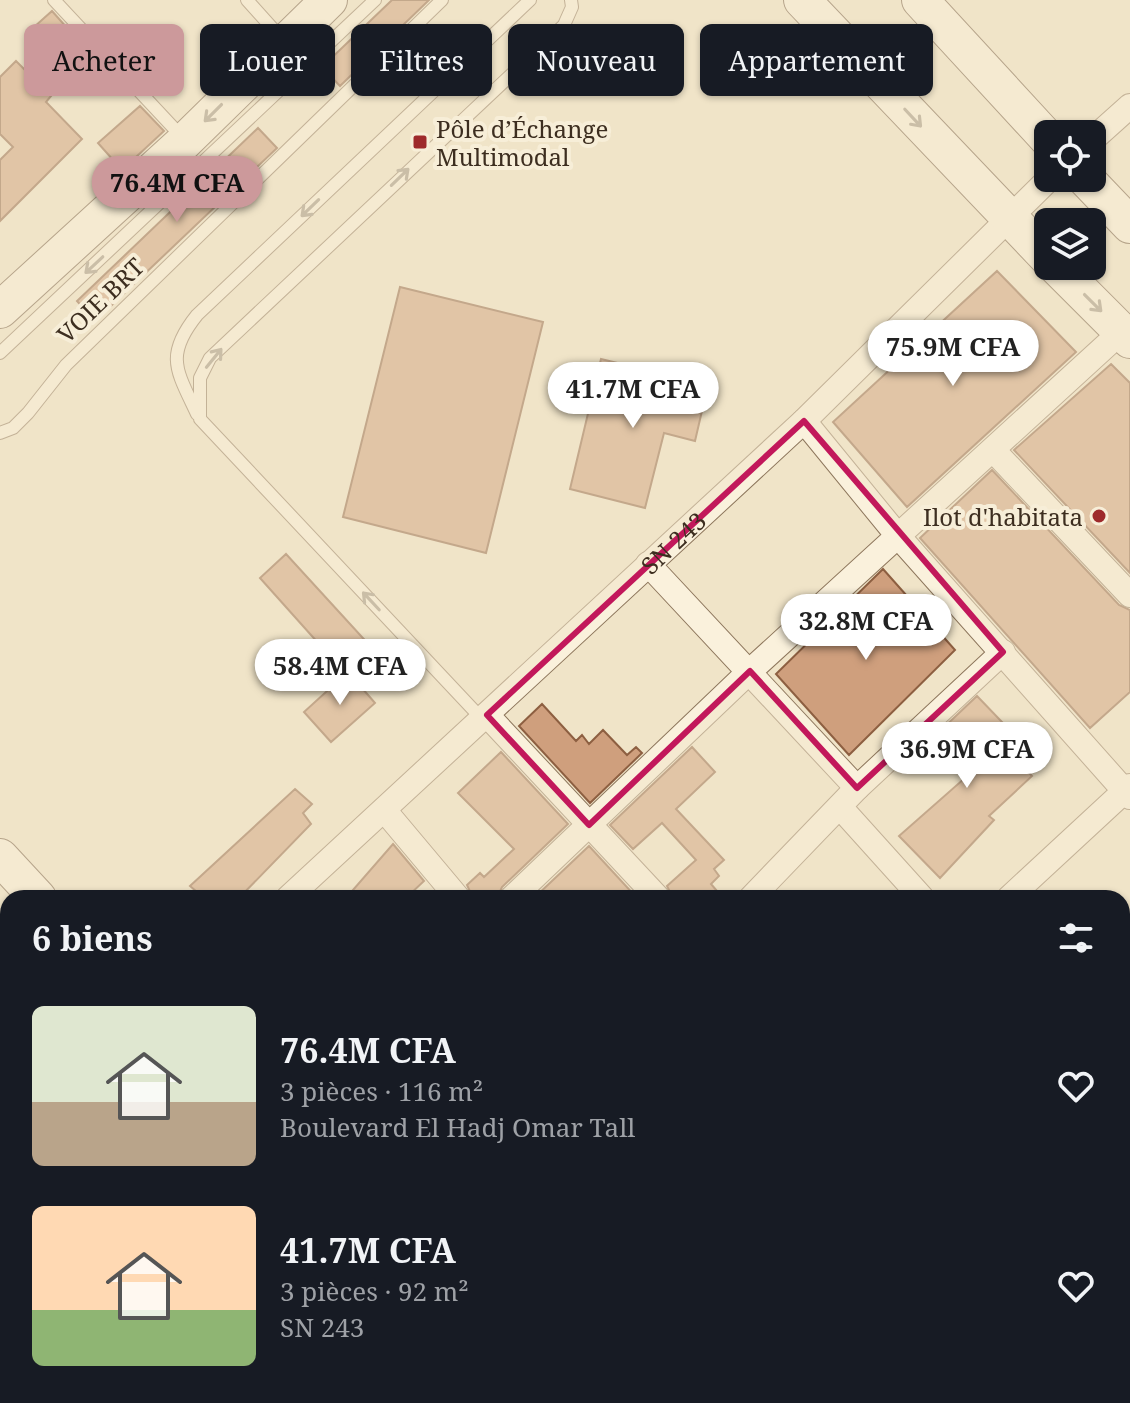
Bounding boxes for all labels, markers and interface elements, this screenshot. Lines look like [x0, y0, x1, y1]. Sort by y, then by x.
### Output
chip: Acheter [24, 24, 184, 96]
chip: Louer [200, 24, 335, 96]
chip: Filtres [351, 24, 492, 96]
chip: Nouveau [508, 24, 684, 96]
chip: Appartement [700, 24, 933, 96]
one-way arrow [204, 103, 223, 122]
one-way arrow [904, 108, 923, 128]
place label: Pôle d’Échange Multimodal [436, 112, 608, 173]
map controls [1034, 120, 1106, 280]
button: locate [1034, 120, 1106, 192]
marker: Pôle d’Échange Multimodal [411, 133, 429, 151]
pin: 76.4M CFA [85, 156, 269, 224]
text: 76.4M CFA [110, 164, 244, 200]
one-way arrow [390, 169, 410, 187]
one-way arrow [301, 198, 321, 216]
button: layers [1034, 208, 1106, 280]
street label: VOIE BRT [49, 250, 151, 350]
one-way arrow [84, 255, 104, 274]
one-way arrow [1083, 293, 1103, 312]
pin: 75.9M CFA [861, 320, 1045, 388]
text: 75.9M CFA [886, 328, 1020, 364]
one-way arrow [204, 347, 222, 368]
pin: 41.7M CFA [541, 362, 725, 430]
text: 41.7M CFA [566, 370, 700, 406]
place label: Ilot d'habitata [923, 500, 1083, 533]
street label: SN 243 [633, 504, 713, 581]
marker: Ilot d'habitata [1090, 507, 1108, 525]
one-way arrow [362, 591, 381, 611]
pin: 32.8M CFA [774, 594, 958, 662]
text: 32.8M CFA [799, 602, 933, 638]
pin: 58.4M CFA [248, 639, 432, 707]
text: 58.4M CFA [273, 647, 407, 683]
pin: 36.9M CFA [875, 722, 1059, 790]
text: 36.9M CFA [900, 730, 1034, 766]
text: 6 biens [32, 915, 153, 961]
icon: filters [1054, 916, 1098, 960]
text: 76.4M CFA [280, 1027, 456, 1073]
icon: home [96, 1038, 192, 1134]
icon: heart [1054, 1064, 1098, 1108]
text: 3 pièces · 116 m² [280, 1073, 483, 1109]
text: Boulevard El Hadj Omar Tall [280, 1109, 635, 1145]
text: 41.7M CFA [280, 1227, 456, 1273]
icon: home [96, 1238, 192, 1334]
icon: heart [1054, 1264, 1098, 1308]
text: 3 pièces · 92 m² [280, 1273, 469, 1309]
text: SN 243 [280, 1309, 364, 1345]

